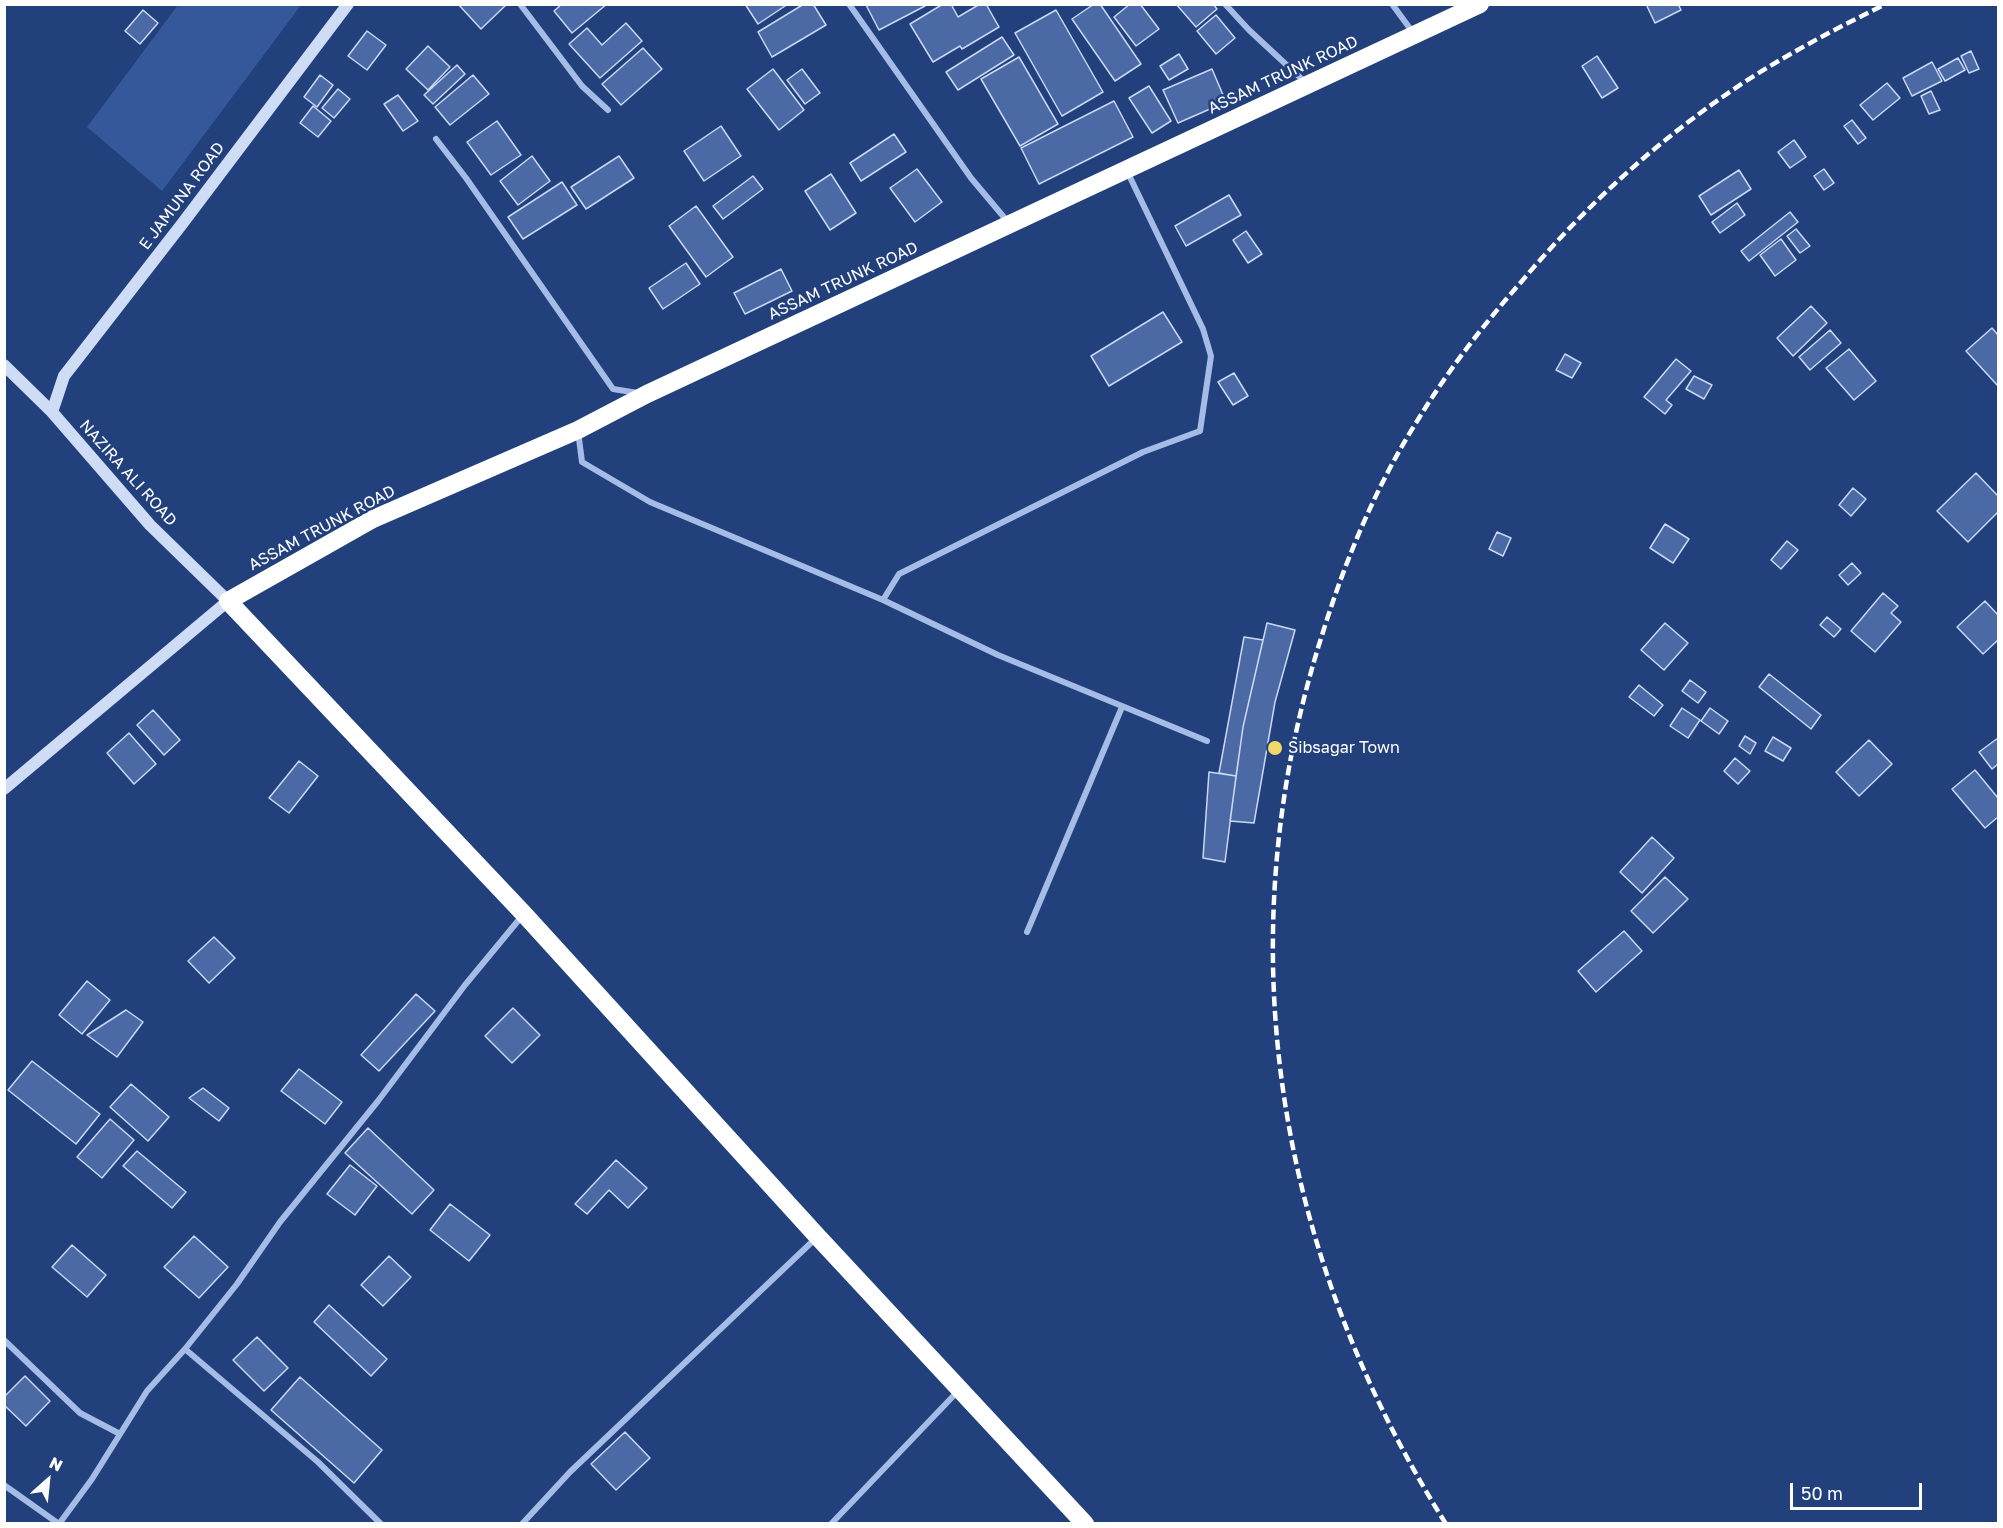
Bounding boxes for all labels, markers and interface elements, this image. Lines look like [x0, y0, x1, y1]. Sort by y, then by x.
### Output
street label: ASSAM TRUNK ROAD [1205, 32, 1361, 118]
street label: E JAMUNA ROAD [135, 139, 229, 253]
street label: ASSAM TRUNK ROAD [765, 238, 921, 324]
street label: NAZIRA ALI ROAD [75, 416, 181, 530]
street label: ASSAM TRUNK ROAD [245, 481, 399, 575]
place label: Sibsagar Town [1288, 738, 1400, 758]
marker: Sibsagar Town [1266, 739, 1284, 757]
north arrow [18, 1450, 78, 1510]
text: N [46, 1452, 66, 1476]
scale bar [1793, 1471, 1925, 1509]
text: 50 m [1801, 1482, 1843, 1504]

